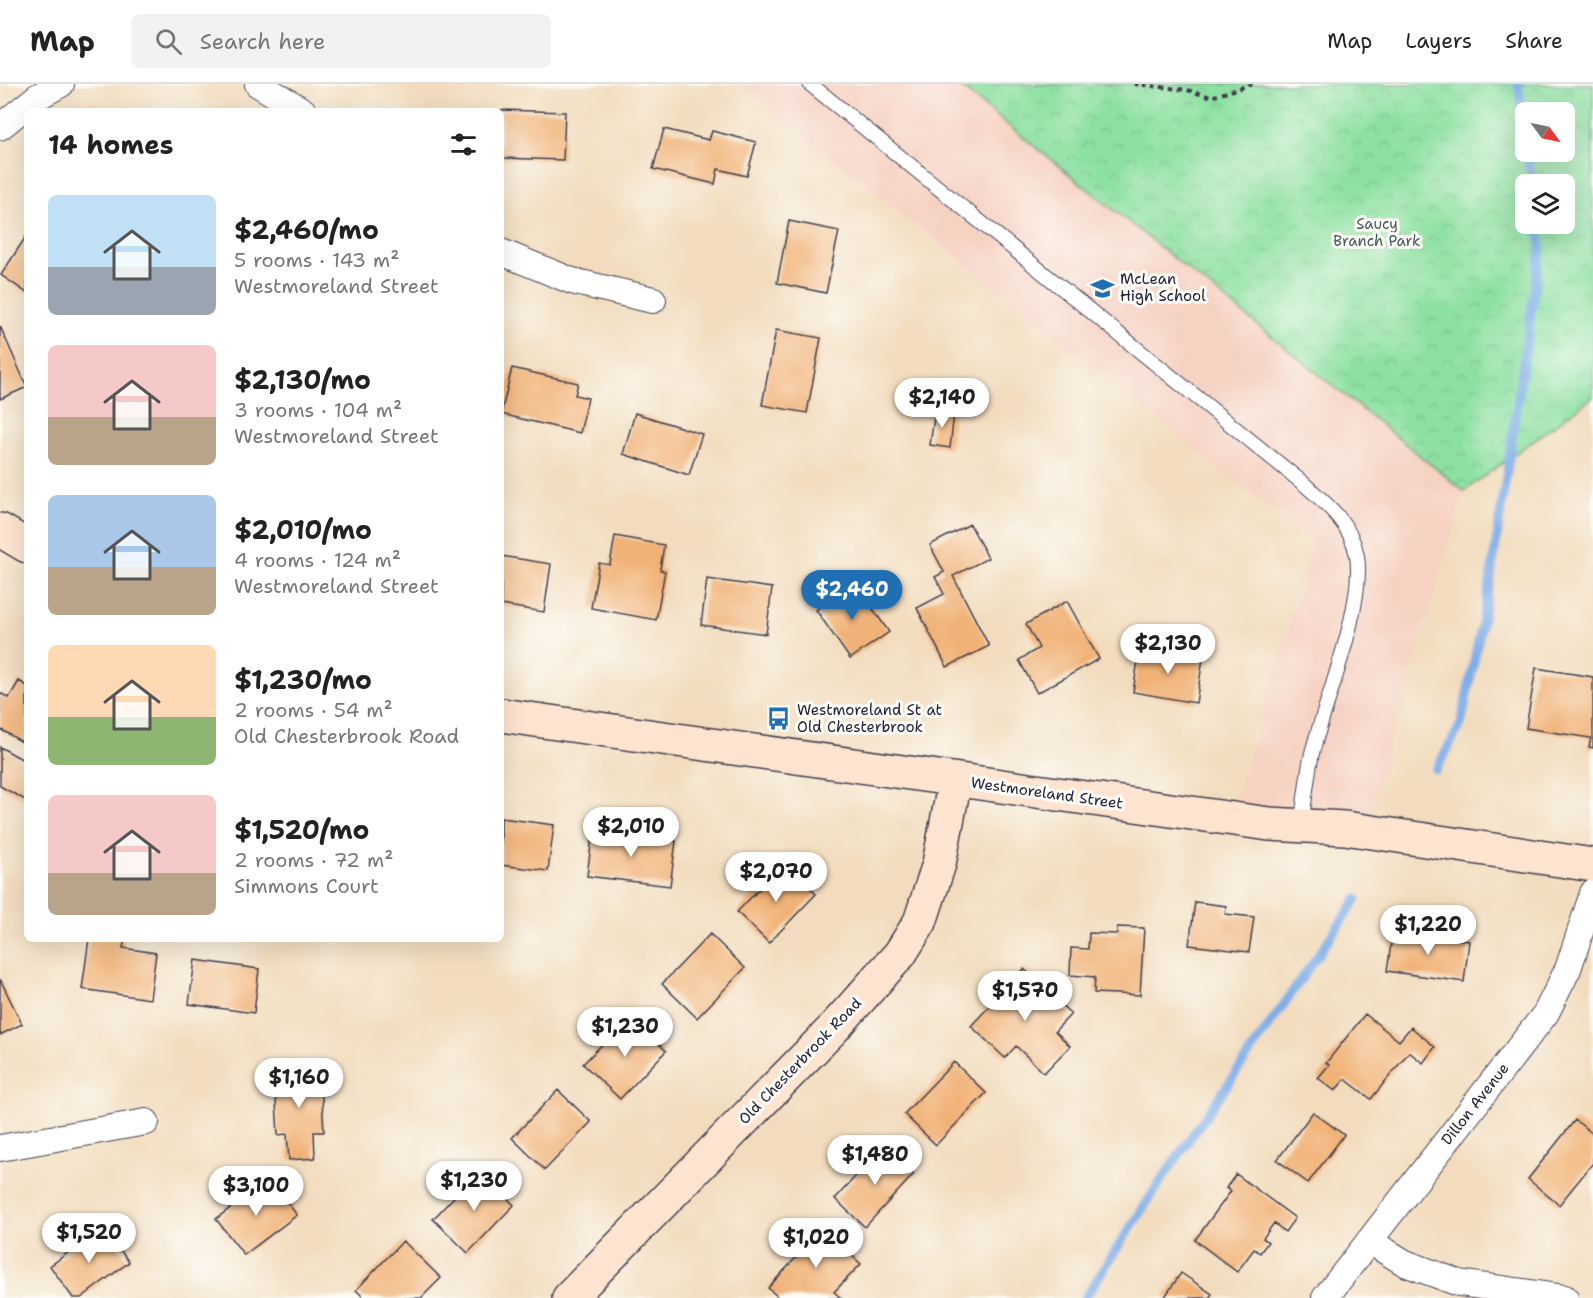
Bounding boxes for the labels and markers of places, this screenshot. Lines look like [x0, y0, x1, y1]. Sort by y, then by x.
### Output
place label: McLean High School [1120, 269, 1206, 306]
school or university icon: McLean High School [1089, 275, 1115, 301]
pin: $2,140 [893, 378, 991, 429]
pin: $2,460 [803, 570, 901, 621]
pin: $2,130 [1119, 624, 1217, 675]
place label: Westmoreland St at Old Chesterbrook [797, 700, 942, 737]
bus stop icon: Westmoreland St at Old Chesterbrook [766, 706, 792, 732]
pin: $2,010 [582, 807, 680, 858]
pin: $2,070 [727, 852, 825, 903]
pin: $1,220 [1379, 905, 1477, 956]
pin: $1,570 [976, 971, 1074, 1022]
pin: $1,230 [576, 1007, 674, 1058]
pin: $1,160 [250, 1058, 348, 1109]
pin: $1,480 [826, 1135, 924, 1186]
pin: $1,230 [425, 1161, 523, 1212]
pin: $3,100 [207, 1166, 305, 1217]
pin: $1,520 [40, 1213, 138, 1264]
pin: $1,020 [767, 1218, 865, 1269]

